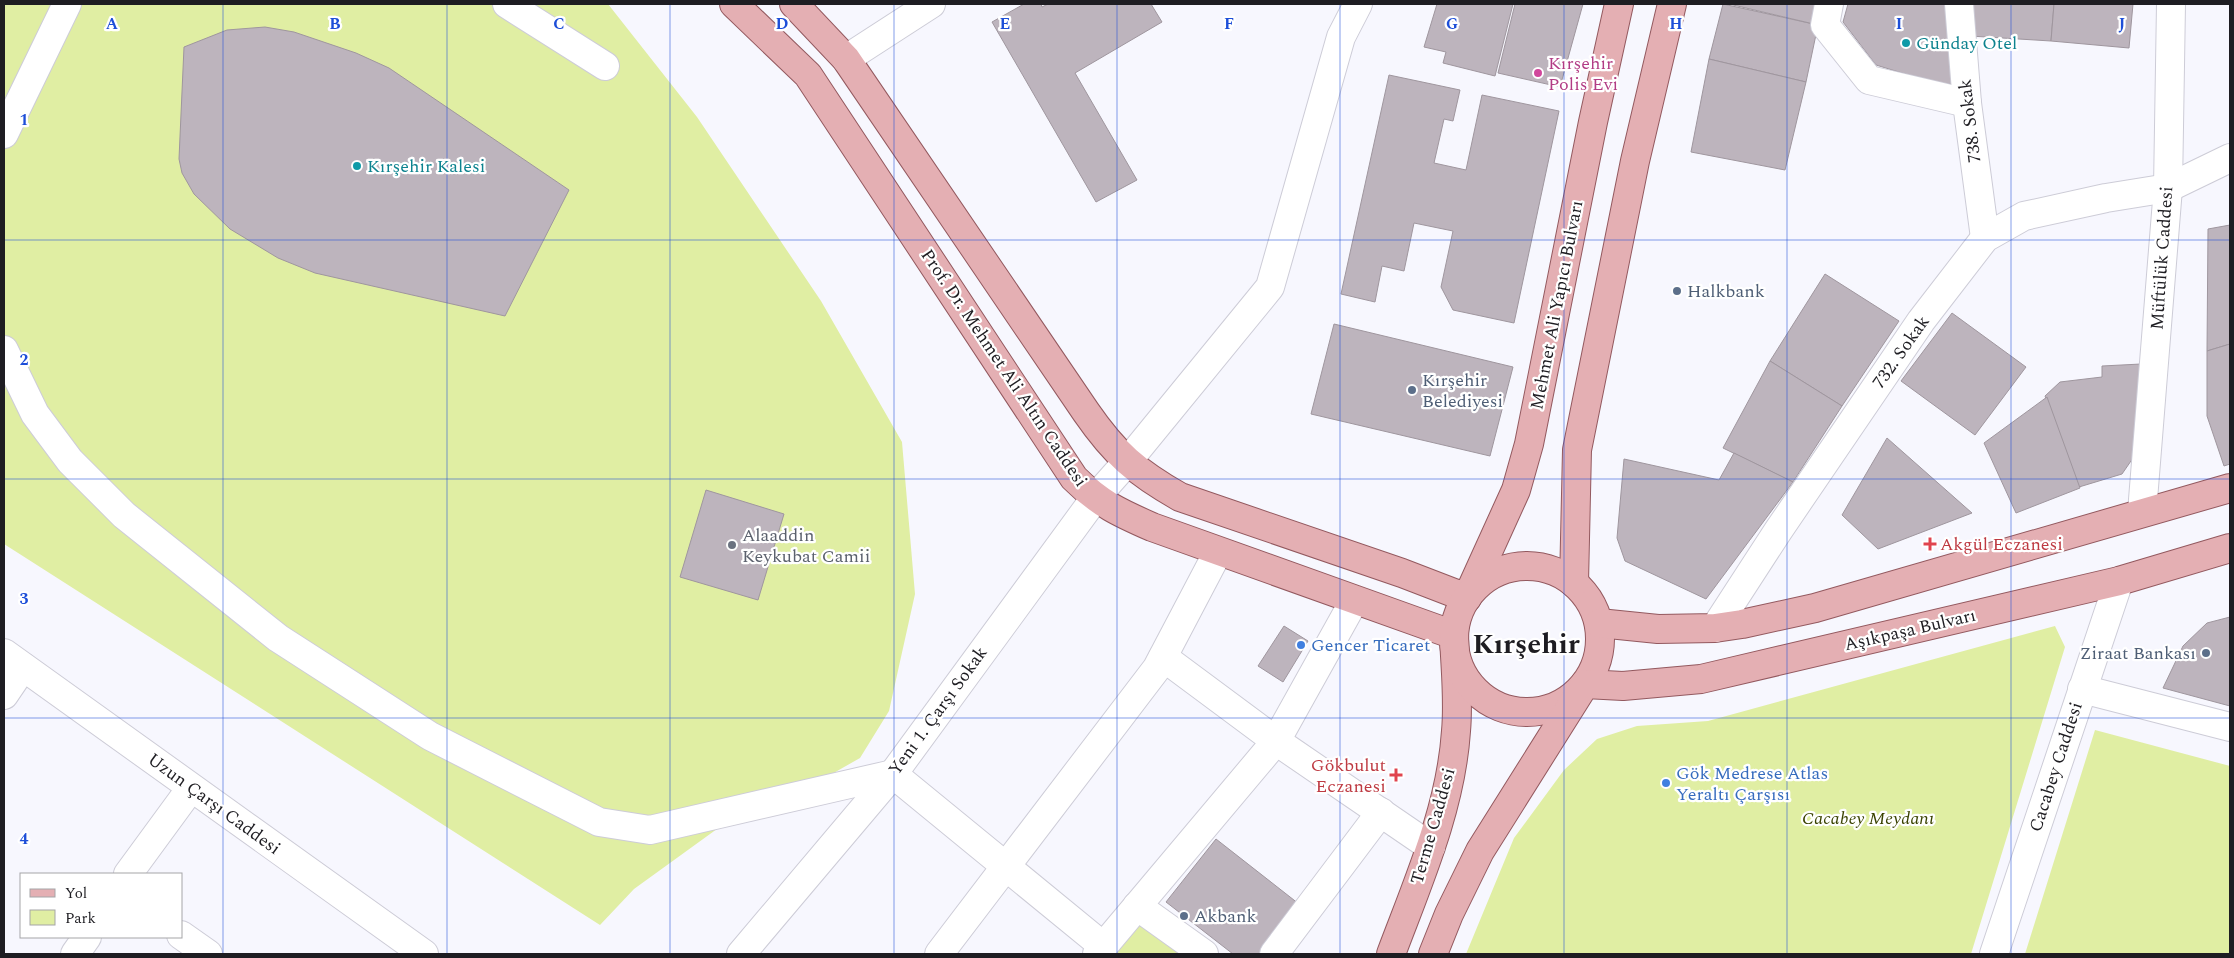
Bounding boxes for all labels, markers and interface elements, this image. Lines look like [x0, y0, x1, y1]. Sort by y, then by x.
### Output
text: A [106, 12, 119, 36]
text: B [329, 12, 341, 36]
text: C [553, 12, 565, 36]
text: D [776, 12, 789, 36]
text: E [1000, 12, 1010, 36]
text: F [1224, 12, 1234, 36]
text: G [1446, 12, 1458, 36]
text: H [1669, 12, 1683, 36]
text: I [1896, 12, 1902, 36]
text: J [2119, 12, 2126, 36]
place label: Günday Otel [1916, 30, 2017, 57]
marker: Günday Otel [1900, 37, 1912, 49]
place label: Kırşehir Polis Evi [1548, 50, 1618, 98]
marker: Kırşehir Polis Evi [1532, 67, 1544, 79]
street label: 738. Sokak [1951, 78, 1989, 164]
text: 1 [20, 108, 28, 132]
place label: Kırşehir Kalesi [367, 153, 485, 180]
marker: Kırşehir Kalesi [351, 160, 363, 172]
street label: Müftülük Caddesi [2144, 185, 2180, 331]
street label: Mehmet Ali Yapıcı Bulvarı [1523, 198, 1591, 412]
street label: Prof. Dr. Mehmet Ali Altın Caddesi [914, 243, 1094, 493]
place label: Halkbank [1687, 278, 1765, 305]
marker: Halkbank [1671, 285, 1683, 297]
street label: 732. Sokak [1866, 310, 1936, 394]
text: 2 [20, 348, 29, 372]
place label: Kırşehir Belediyesi [1422, 367, 1503, 415]
marker: Kırşehir Belediyesi [1406, 384, 1418, 396]
place label: Alaaddin Keykubat Camii [742, 522, 870, 570]
place label: Akgül Eczanesi [1940, 531, 2063, 558]
marker: Akgül Eczanesi [1924, 538, 1936, 550]
marker: Alaaddin Keykubat Camii [726, 539, 738, 551]
text: 3 [20, 587, 29, 611]
street label: Aşıkpaşa Bulvarı [1841, 602, 1979, 658]
district label: Kırşehir [1472, 623, 1580, 666]
place label: Gencer Ticaret [1311, 632, 1430, 659]
marker: Gencer Ticaret [1295, 639, 1307, 651]
place label: Ziraat Bankası [2080, 640, 2196, 667]
street label: Yeni 1. Çarşı Sokak [882, 641, 994, 781]
marker: Ziraat Bankası [2200, 647, 2212, 659]
street label: Cacabey Caddesi [2022, 698, 2090, 836]
street label: Uzun Çarşı Caddesi [142, 746, 286, 862]
place label: Gökbulut Eczanesi [1311, 752, 1386, 800]
place label: Gök Medrese Atlas Yeraltı Çarşısı [1676, 760, 1828, 808]
street label: Terme Caddesi [1403, 765, 1463, 887]
marker: Gökbulut Eczanesi [1390, 769, 1402, 781]
marker: Gök Medrese Atlas Yeraltı Çarşısı [1660, 777, 1672, 789]
park label: Cacabey Meydanı [1802, 805, 1934, 832]
text: 4 [20, 827, 29, 851]
legend [20, 873, 182, 938]
text: Yol [65, 882, 87, 905]
place label: Akbank [1194, 903, 1257, 930]
text: Park [65, 907, 96, 930]
marker: Akbank [1178, 910, 1190, 922]

